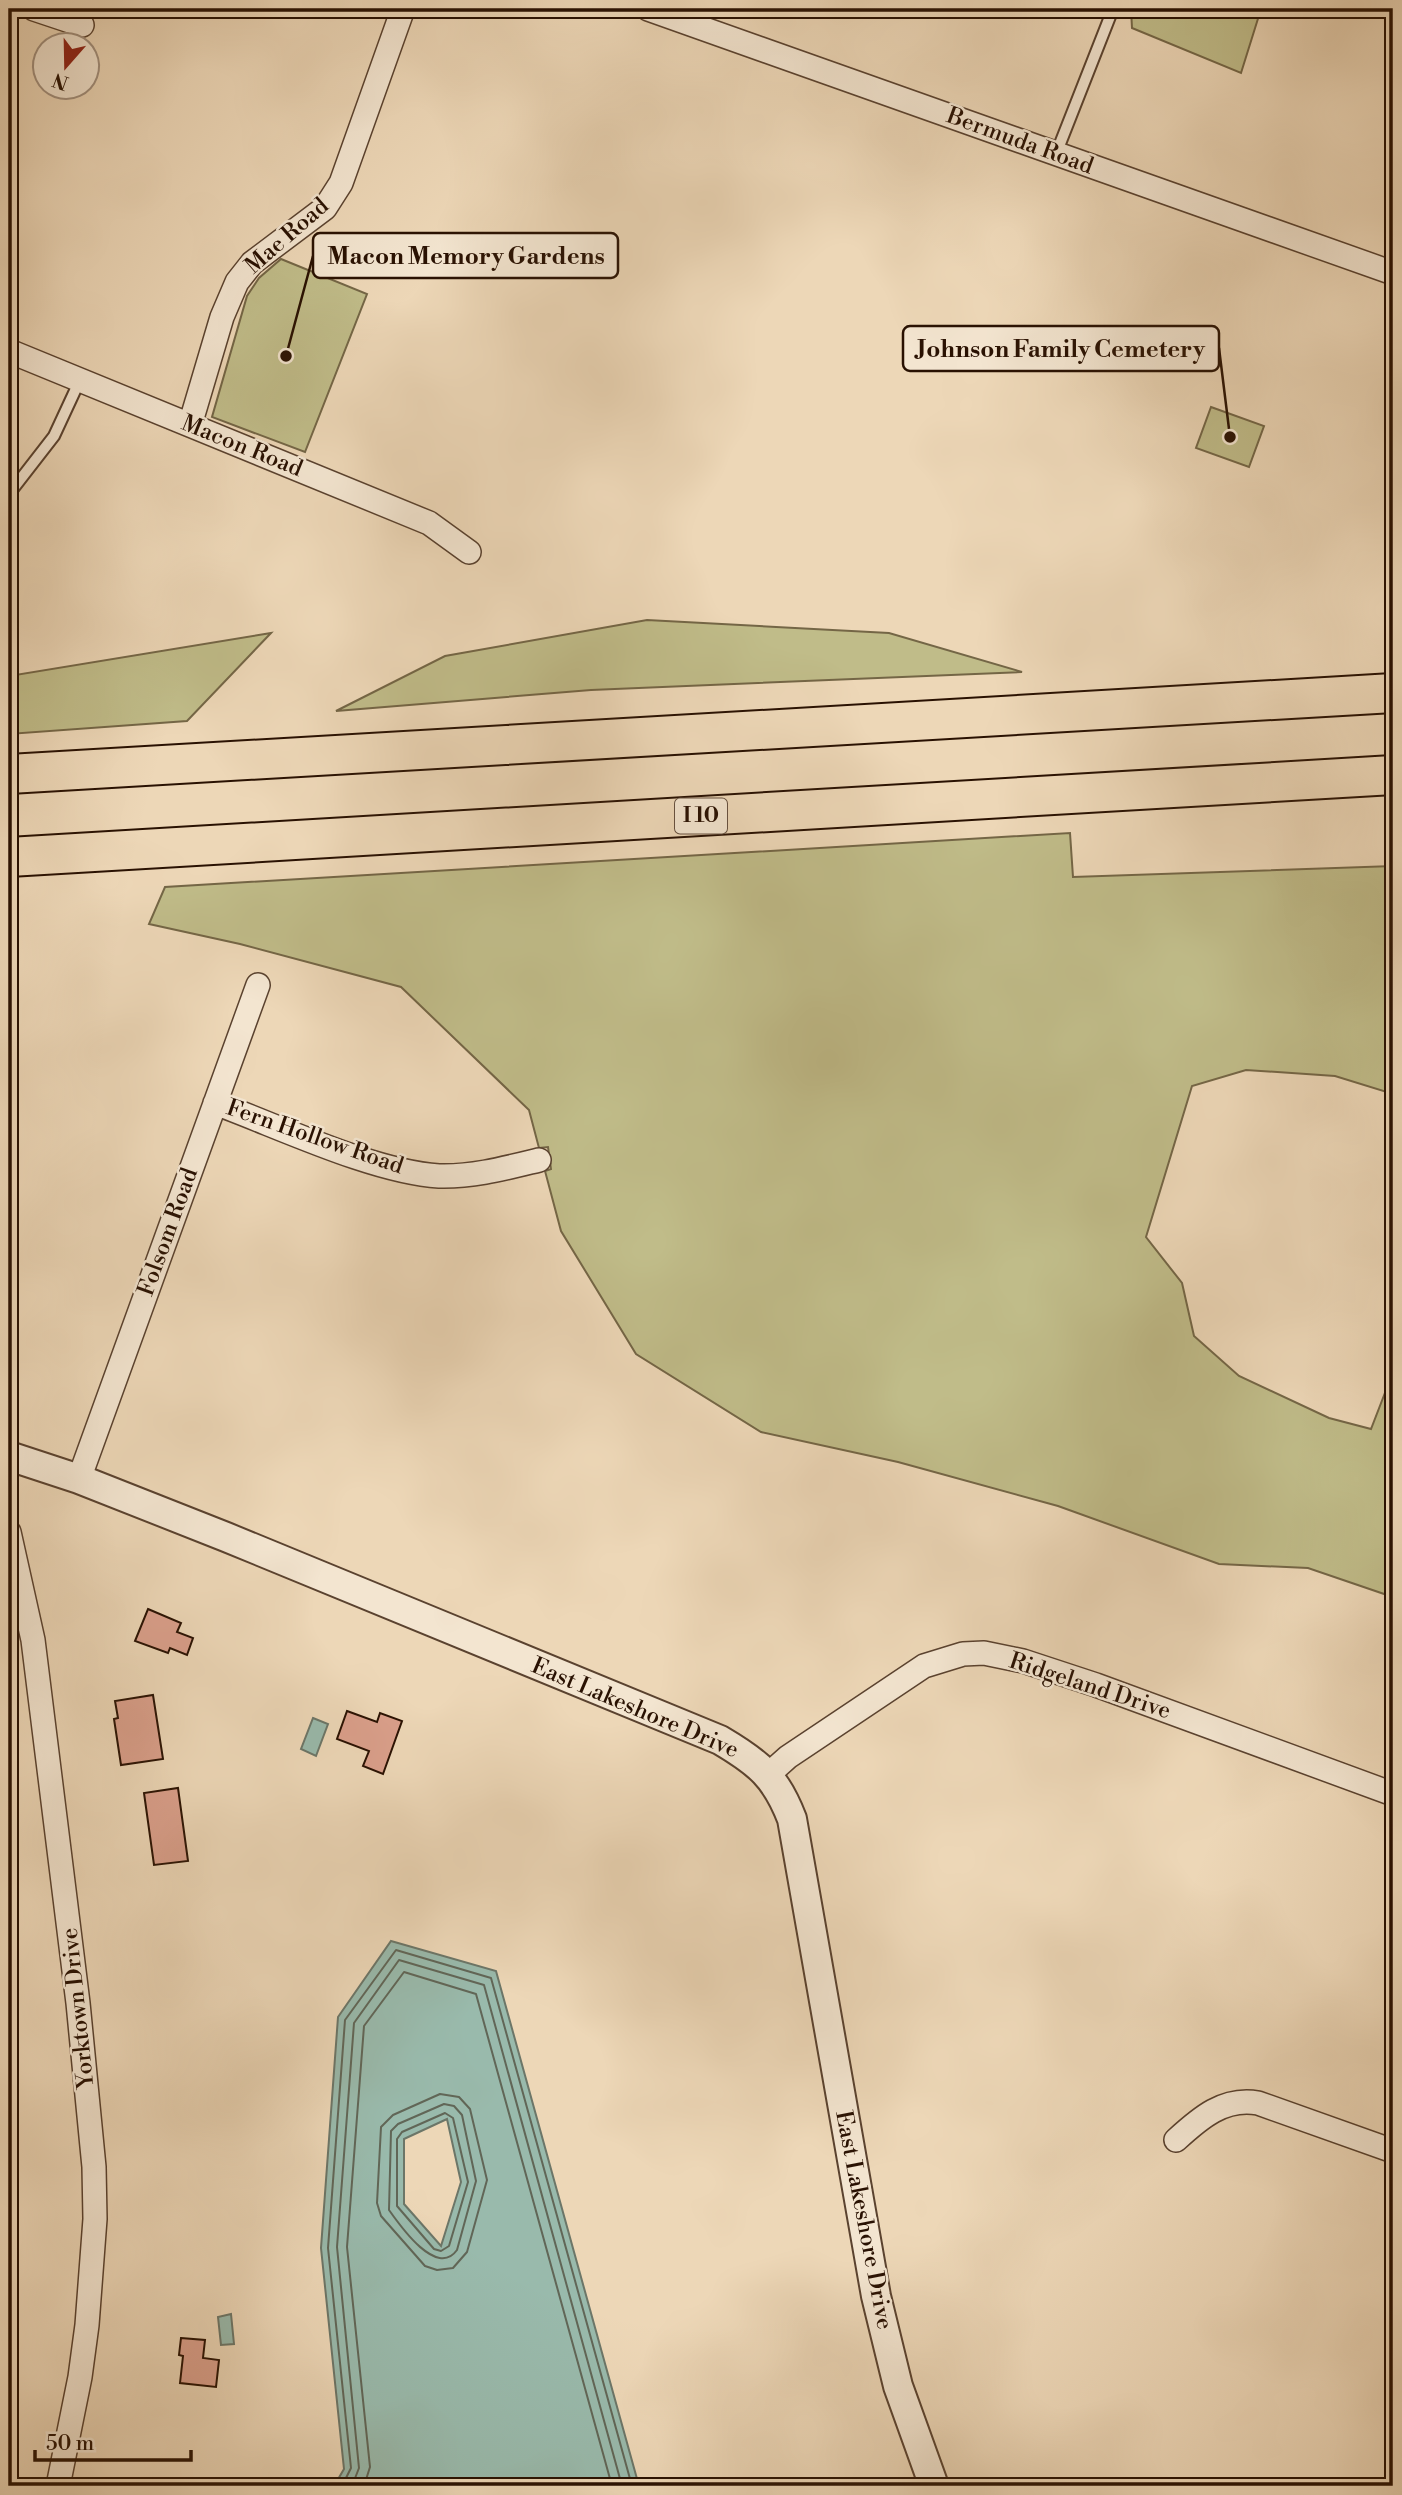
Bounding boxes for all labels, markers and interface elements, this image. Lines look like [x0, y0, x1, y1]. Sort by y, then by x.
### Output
north arrow [32, 32, 102, 102]
text: N [49, 67, 72, 95]
street label: Bermuda Road [942, 101, 1097, 181]
street label: Mae Road [239, 192, 335, 280]
callout: Macon Memory Gardens [313, 233, 618, 278]
text: Macon Memory Gardens [327, 242, 605, 272]
callout: Johnson Family Cemetery [903, 326, 1219, 371]
text: Johnson Family Cemetery [914, 335, 1206, 365]
street label: Macon Road [177, 409, 307, 483]
road number: I 10 [675, 798, 727, 834]
street label: Fern Hollow Road [223, 1094, 407, 1180]
street label: Folsom Road [132, 1164, 204, 1300]
street label: Ridgeland Drive [1006, 1647, 1174, 1725]
street label: East Lakeshore Drive [527, 1652, 743, 1764]
street label: Yorktown Drive [56, 1926, 100, 2091]
street label: East Lakeshore Drive [829, 2108, 899, 2332]
scale bar [35, 2418, 191, 2462]
text: 50 m [46, 2431, 94, 2457]

